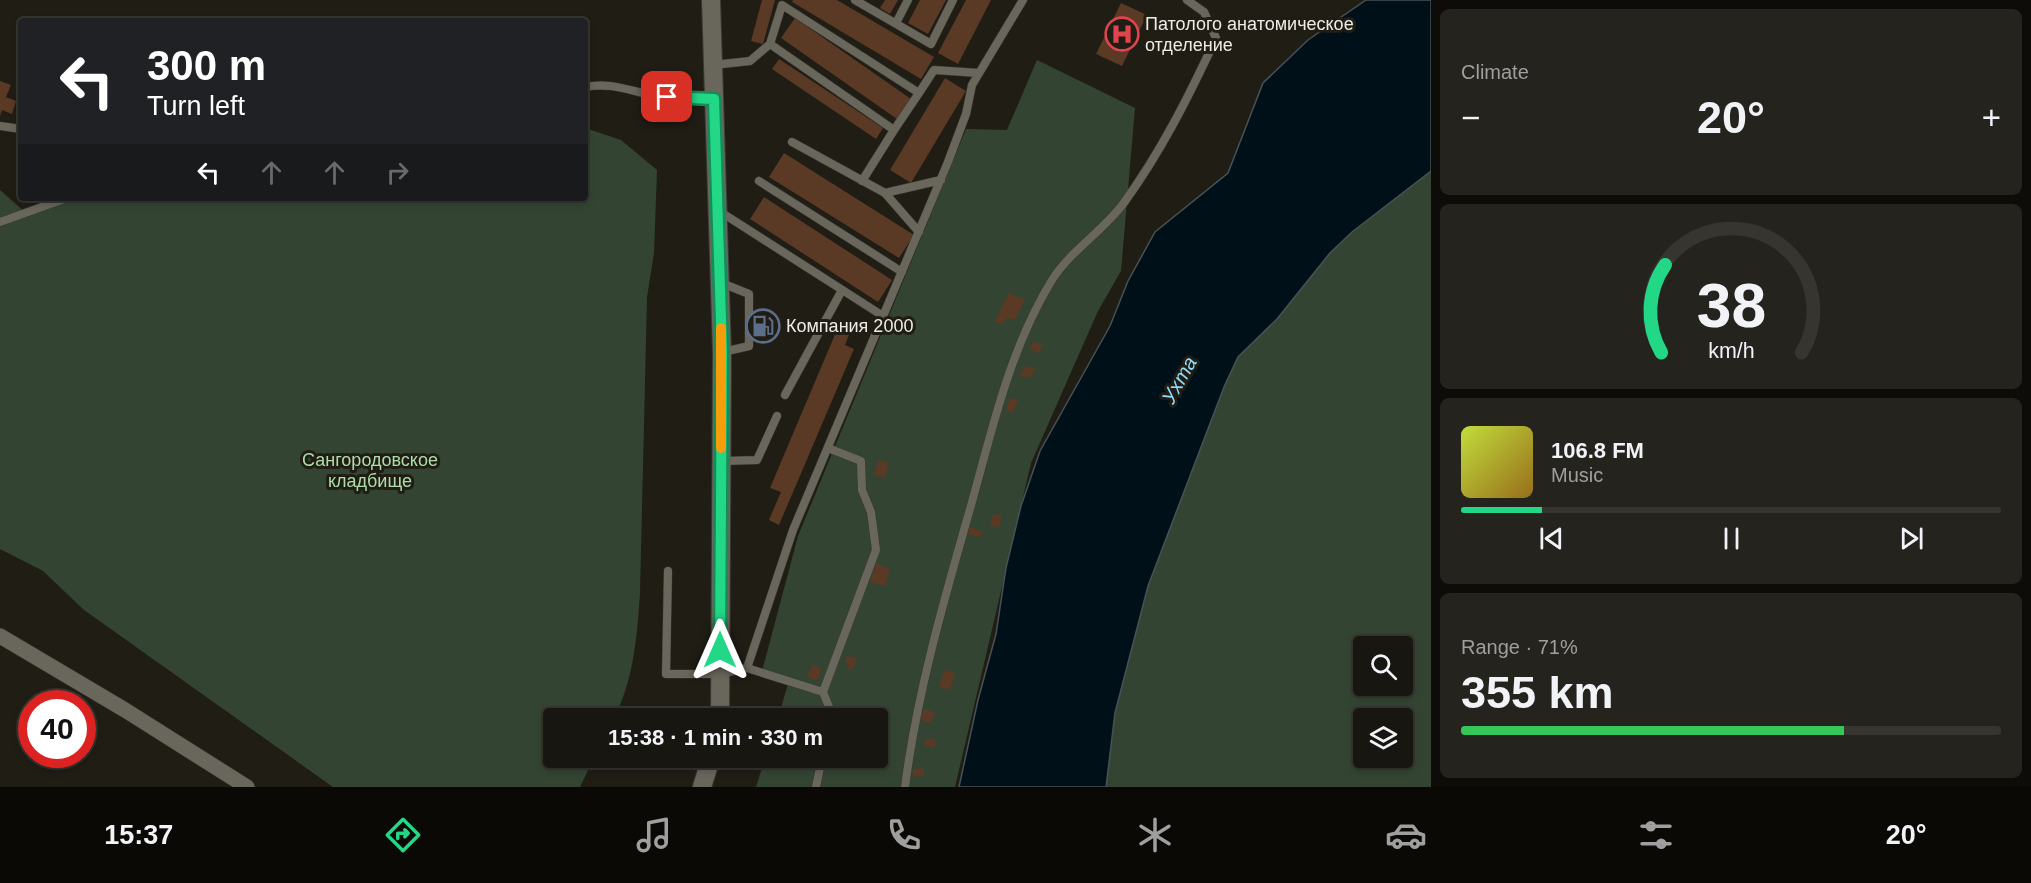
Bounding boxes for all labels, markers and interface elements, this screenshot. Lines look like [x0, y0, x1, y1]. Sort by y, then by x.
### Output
place label: Патолого анатомическое отделение [1145, 14, 1354, 55]
hospital icon: Патолого анатомическое отделение [1104, 16, 1140, 52]
icon: left [48, 42, 126, 120]
text: 300 m [147, 42, 266, 89]
text: Climate [1461, 61, 1529, 83]
pin [641, 71, 692, 122]
icon: arrive [650, 80, 683, 113]
text: Turn left [147, 91, 245, 121]
text: 20° [1697, 92, 1765, 143]
text: − [1461, 99, 1480, 136]
text: + [1982, 99, 2001, 136]
icon: left [192, 156, 225, 189]
icon: ahead [255, 156, 288, 189]
icon: ahead [318, 156, 351, 189]
icon: right [381, 156, 414, 189]
text: 38 [1696, 271, 1766, 340]
fuel station icon: Компания 2000 [745, 308, 781, 344]
place label: Компания 2000 [786, 316, 913, 336]
text: km/h [1708, 340, 1754, 364]
water label: Ухта [1157, 353, 1201, 408]
text: 106.8 FM [1551, 438, 1644, 463]
park label: Сангородовское кладбище [302, 450, 438, 491]
text: Music [1551, 464, 1603, 486]
icon: previous [1535, 522, 1568, 555]
icon: pause [1715, 522, 1748, 555]
icon: next [1895, 522, 1928, 555]
position arrow [688, 618, 752, 682]
map controls [1353, 636, 1413, 768]
button: search [1353, 636, 1413, 696]
text: Range · 71% [1461, 636, 1578, 658]
text: 355 km [1461, 667, 1614, 718]
speed limit sign: 40 [18, 690, 96, 768]
button: layers [1353, 708, 1413, 768]
text: 15:38 · 1 min · 330 m [608, 725, 823, 750]
icon: directions [382, 814, 424, 856]
icon: music [633, 814, 675, 856]
icon: phone [883, 814, 925, 856]
icon: climate [1134, 814, 1176, 856]
icon: car [1385, 814, 1427, 856]
icon: filters [1635, 814, 1677, 856]
text: 15:37 [104, 820, 173, 850]
text: 20° [1886, 820, 1927, 850]

